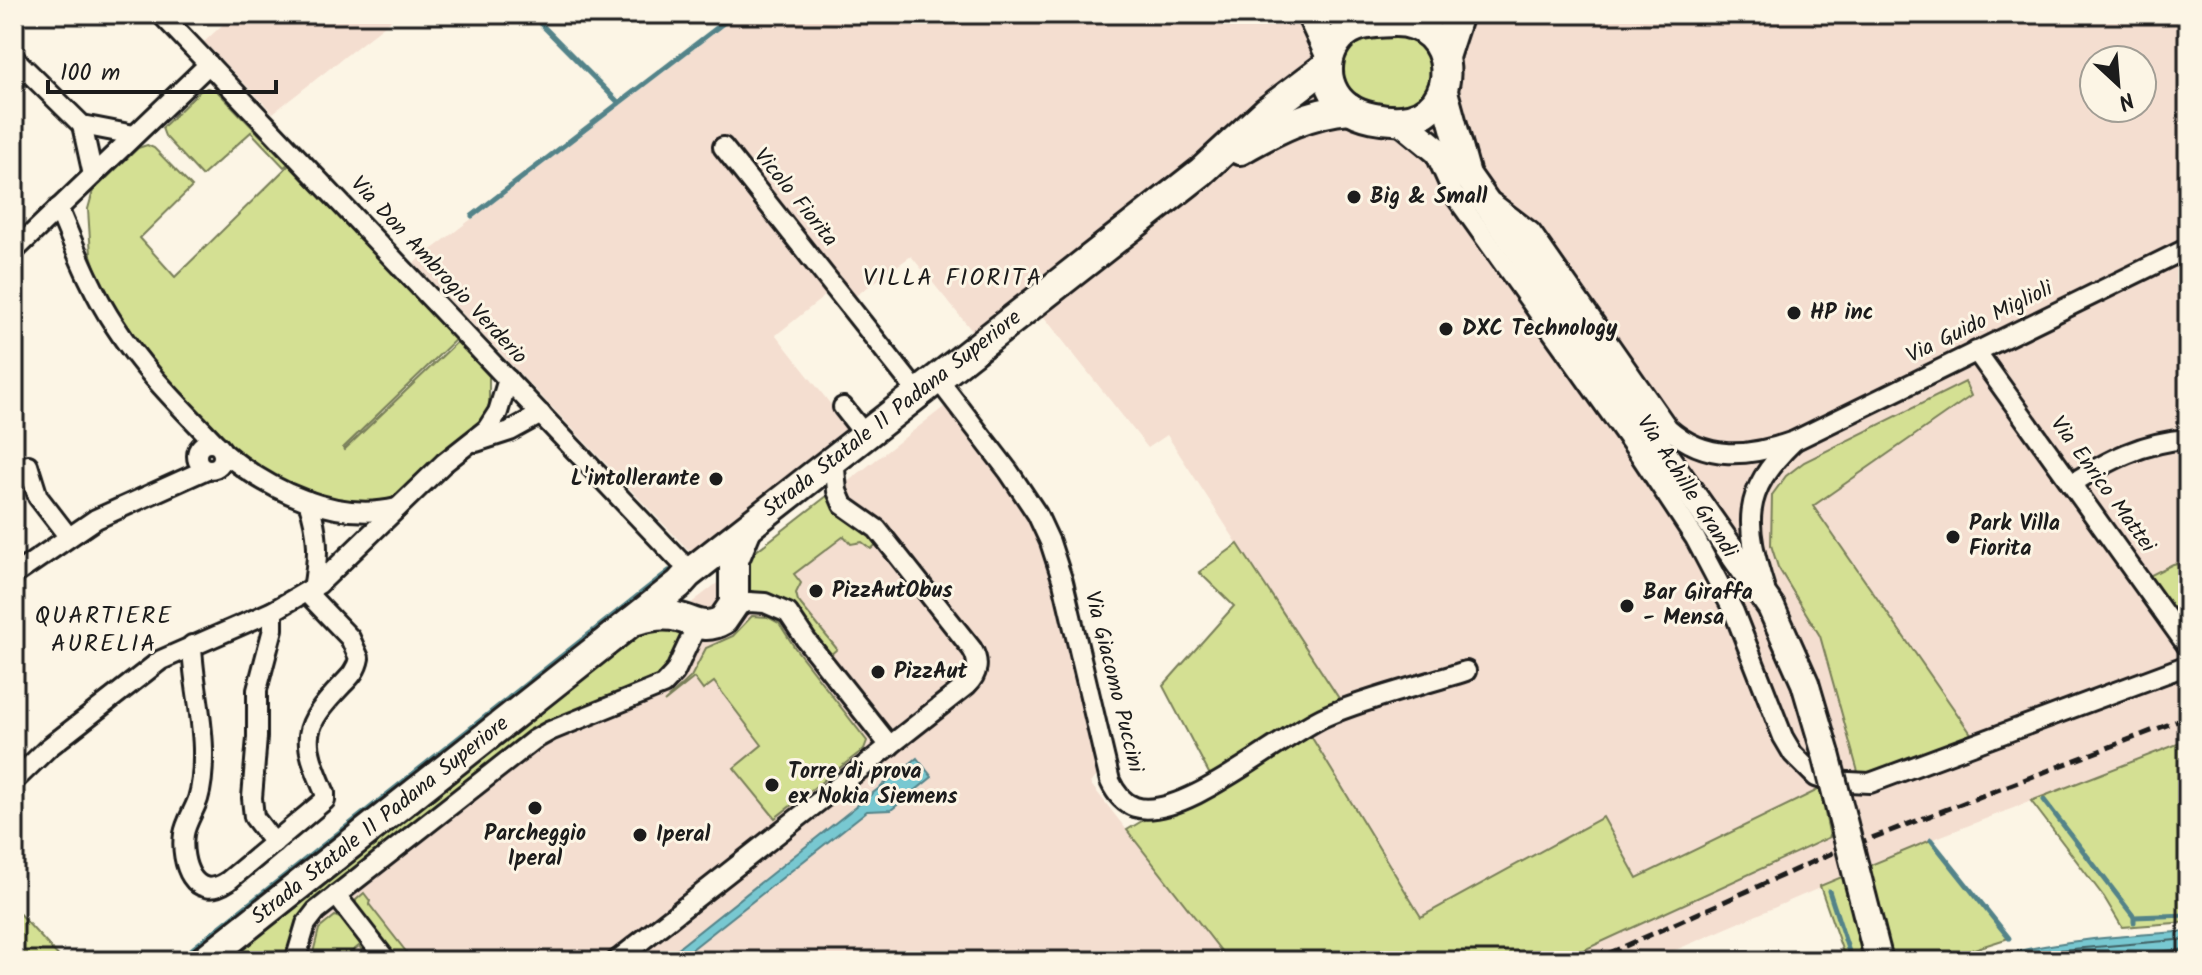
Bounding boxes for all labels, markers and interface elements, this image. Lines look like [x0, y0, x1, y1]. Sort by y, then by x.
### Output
scale bar [48, 44, 276, 94]
north arrow [2078, 44, 2158, 124]
text: 100 m [60, 54, 120, 93]
text: N [2112, 81, 2140, 119]
street label: Vicolo Fiorita [744, 141, 846, 255]
street label: Via Don Ambrogio Verderio [341, 169, 535, 373]
place label: Big & Small [1370, 180, 1487, 215]
marker: Big & Small [1345, 188, 1363, 206]
district label: VILLA FIORITA [863, 259, 1043, 298]
street label: Via Guido Miglioli [1901, 272, 2060, 374]
place label: HP inc [1810, 296, 1874, 331]
street label: Strada Statale 11 Padana Superiore [755, 301, 1029, 527]
marker: HP inc [1785, 304, 1803, 322]
place label: DXC Technology [1462, 312, 1618, 347]
marker: DXC Technology [1437, 320, 1455, 338]
street label: Via Achille Grandi [1626, 408, 1746, 566]
street label: Via Enrico Mattei [2040, 409, 2164, 561]
place label: L'intollerante [571, 462, 700, 497]
marker: L'intollerante [707, 470, 725, 488]
place label: Park Villa Fiorita [1969, 507, 2060, 567]
marker: Park Villa Fiorita [1944, 528, 1962, 546]
place label: PizzAutObus [832, 574, 953, 609]
place label: Bar Giraffa - Mensa [1643, 576, 1753, 636]
marker: PizzAutObus [807, 582, 825, 600]
street label: Via Giacomo Puccini [1074, 588, 1153, 777]
district label: QUARTIERE AURELIA [35, 597, 173, 664]
marker: Bar Giraffa - Mensa [1618, 597, 1636, 615]
place label: PizzAut [894, 655, 968, 690]
marker: PizzAut [869, 663, 887, 681]
street label: Strada Statale 11 Padana Superiore [243, 707, 517, 934]
place label: Torre di prova ex Nokia Siemens [788, 755, 958, 815]
marker: Torre di prova ex Nokia Siemens [763, 776, 781, 794]
marker: Parcheggio Iperal [526, 799, 544, 817]
place label: Parcheggio Iperal [484, 817, 586, 877]
place label: Iperal [656, 818, 711, 853]
marker: Iperal [631, 826, 649, 844]

